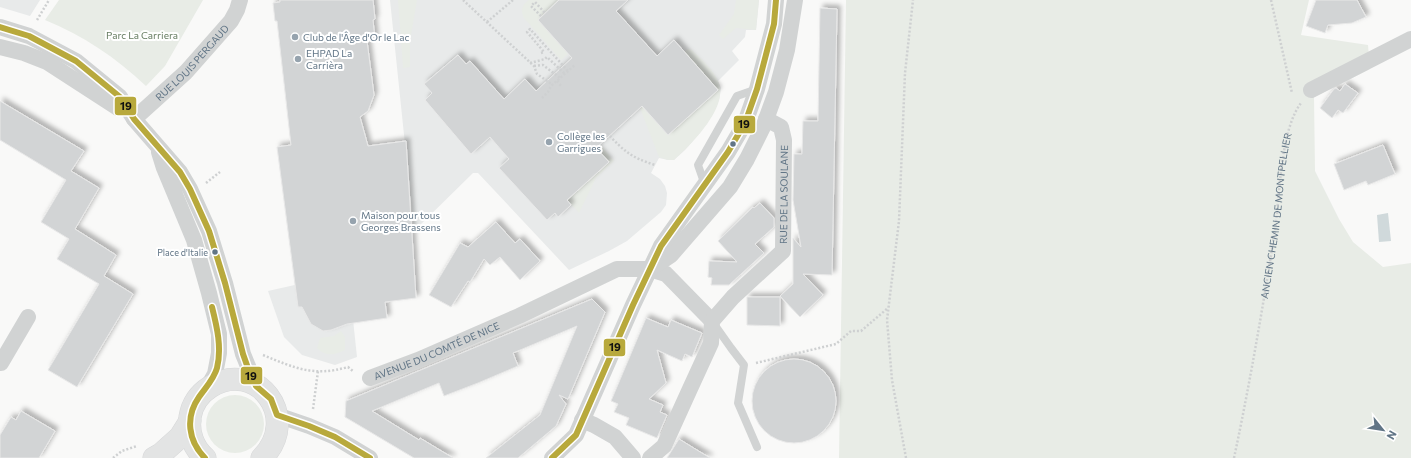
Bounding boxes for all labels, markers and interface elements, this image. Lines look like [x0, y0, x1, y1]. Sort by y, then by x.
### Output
street label: RUE LOUIS PERGAUD [153, 22, 231, 103]
park label: Parc La Carriera [106, 29, 178, 41]
place label: Club de l'Âge d'Or le Lac [303, 31, 410, 43]
marker: Club de l'Âge d'Or le Lac [290, 32, 300, 42]
place label: EHPAD La Carrièra [306, 47, 352, 71]
marker: EHPAD La Carrièra [293, 54, 303, 64]
line badge: 19 [114, 96, 137, 116]
text: 19 [120, 99, 132, 112]
line badge: 19 [733, 115, 756, 134]
text: 19 [738, 117, 750, 130]
place label: Collège les Garrigues [557, 130, 606, 154]
street label: ANCIEN CHEMIN DE MONTPELLIER [1258, 131, 1294, 299]
marker: Collège les Garrigues [544, 137, 554, 147]
unlabelled marker [728, 139, 738, 149]
street label: RUE DE LA SOULANE [777, 145, 790, 244]
place label: Maison pour tous Georges Brassens [361, 209, 441, 233]
marker: Maison pour tous Georges Brassens [348, 216, 358, 226]
place label: Place d'Italie [157, 247, 208, 258]
marker: Place d'Italie [210, 247, 220, 257]
street label: AVENUE DU COMTÉ DE NICE [372, 319, 501, 382]
line badge: 19 [603, 338, 626, 357]
text: 19 [609, 340, 621, 353]
line badge: 19 [240, 366, 263, 385]
text: 19 [245, 369, 257, 382]
north arrow [1363, 410, 1403, 450]
text: N [1384, 428, 1400, 442]

